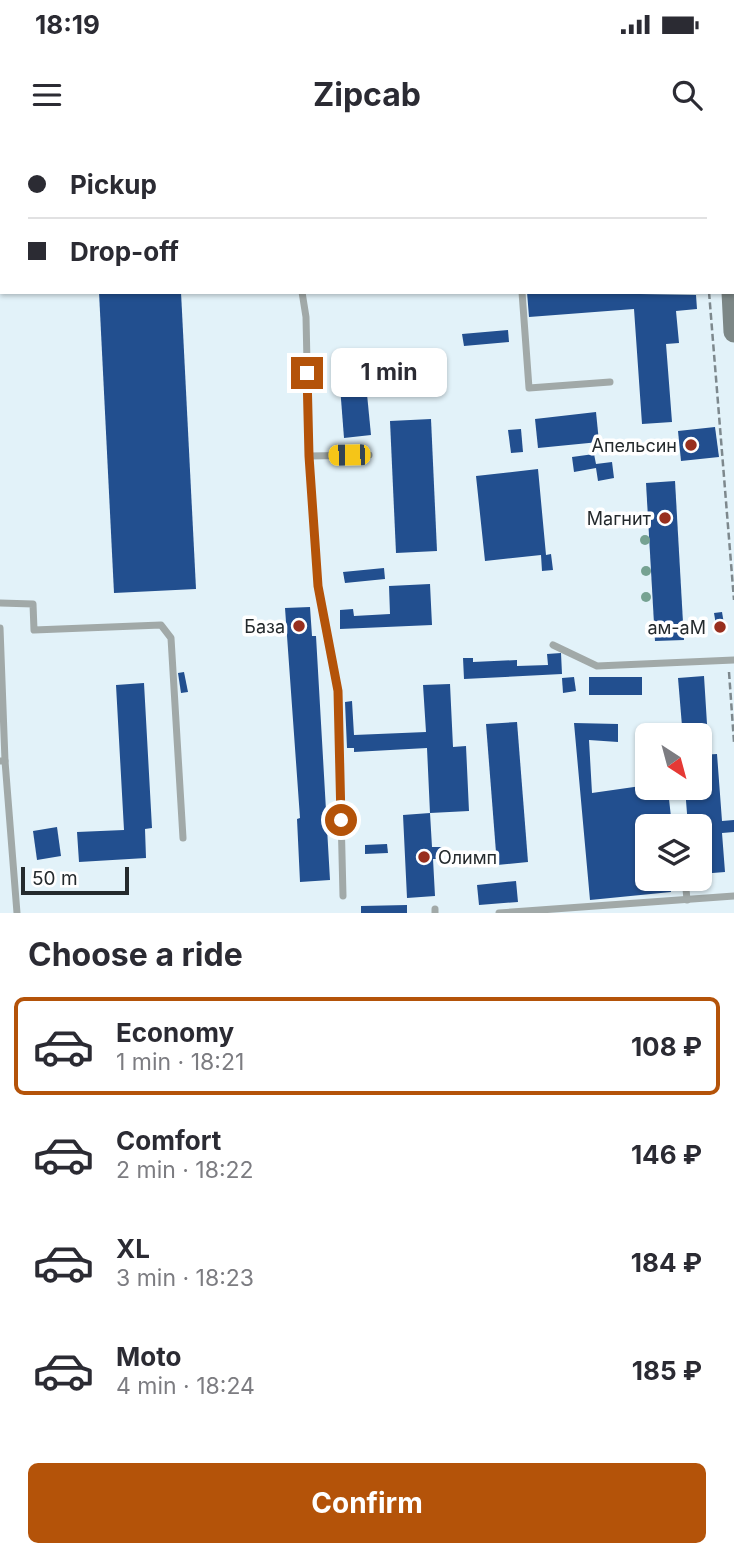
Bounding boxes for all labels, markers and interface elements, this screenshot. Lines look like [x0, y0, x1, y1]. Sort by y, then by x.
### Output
text: 18:19 [35, 9, 100, 40]
text: Zipcab [313, 75, 421, 114]
icon: menu [28, 76, 66, 114]
icon: search [668, 76, 706, 114]
text: Pickup [70, 169, 157, 200]
text: Drop-off [70, 236, 179, 267]
callout: 1 min [332, 348, 447, 398]
route end [291, 357, 323, 389]
text: 1 min [361, 358, 417, 386]
place label: Апельсин [592, 435, 677, 456]
marker: Апельсин [683, 437, 699, 453]
car [328, 444, 371, 466]
place label: Магнит [587, 508, 652, 529]
marker: Магнит [657, 510, 673, 526]
place label: База [244, 616, 285, 637]
place label: ам-аМ [647, 617, 706, 638]
marker: База [291, 618, 307, 634]
marker: ам-аМ [712, 619, 728, 635]
north arrow [635, 723, 712, 800]
map controls [635, 723, 712, 891]
route start [325, 804, 357, 836]
button: layers [635, 814, 712, 891]
place label: Олимп [438, 847, 497, 868]
marker: Олимп [416, 849, 432, 865]
scale bar [21, 864, 130, 896]
text: 50 m [32, 867, 78, 890]
text: Choose a ride [28, 935, 243, 974]
icon: car [32, 1015, 95, 1078]
text: Economy [116, 1017, 234, 1048]
text: 108 ₽ [631, 1031, 702, 1062]
text: 1 min · 18:21 [116, 1048, 244, 1076]
icon: car [32, 1123, 95, 1186]
text: Comfort [116, 1125, 221, 1156]
text: 146 ₽ [631, 1139, 702, 1170]
text: 2 min · 18:22 [116, 1156, 254, 1184]
icon: car [32, 1231, 95, 1294]
text: XL [116, 1233, 150, 1264]
text: 184 ₽ [631, 1247, 702, 1278]
text: 3 min · 18:23 [116, 1264, 254, 1292]
icon: car [32, 1339, 95, 1402]
text: Moto [116, 1341, 181, 1372]
text: 185 ₽ [632, 1355, 702, 1386]
text: 4 min · 18:24 [116, 1372, 255, 1400]
button: Confirm [28, 1463, 706, 1543]

